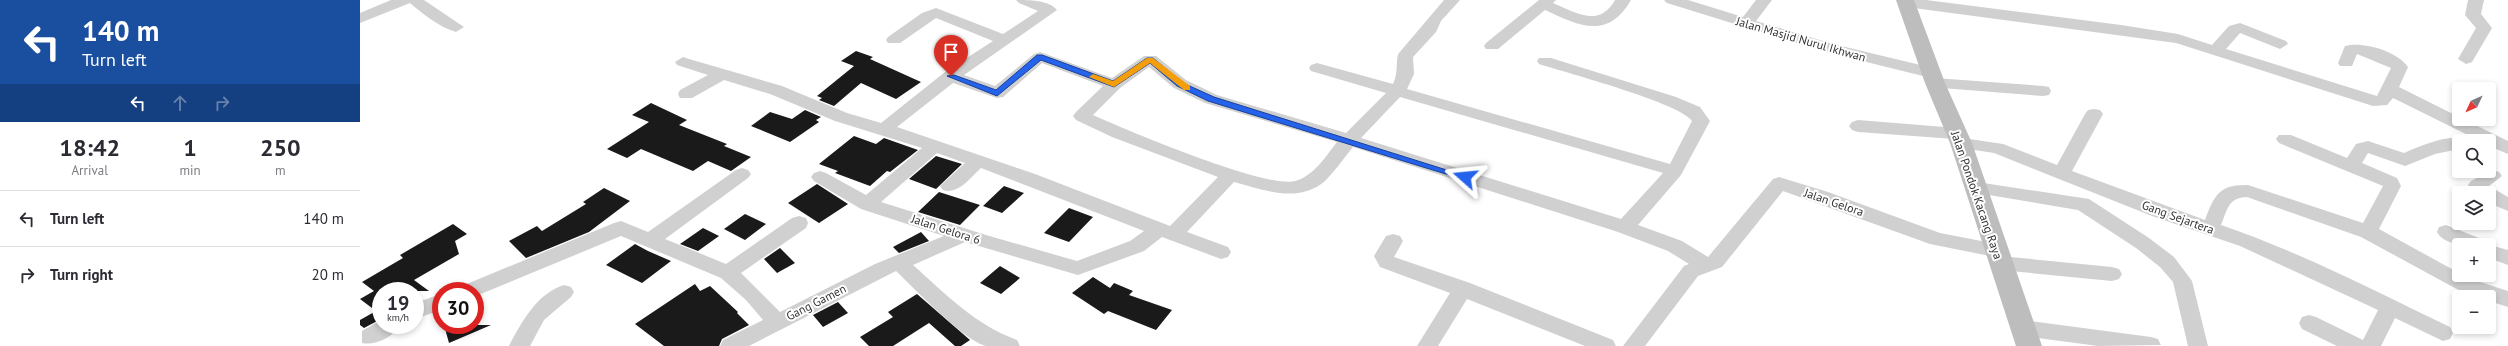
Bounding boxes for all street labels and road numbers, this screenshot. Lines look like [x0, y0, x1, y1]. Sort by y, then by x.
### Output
street label: Jalan Masjid Nurul Ikhwan [1733, 13, 1868, 65]
street label: Jalan Pondok Kacang Raya [1948, 128, 2006, 261]
street label: Jalan Gelora [1801, 184, 1866, 219]
street label: Gang Sejartera [2140, 197, 2216, 237]
street label: Jalan Gelora 6 [909, 210, 982, 247]
street label: Gang Gamen [784, 281, 848, 323]

